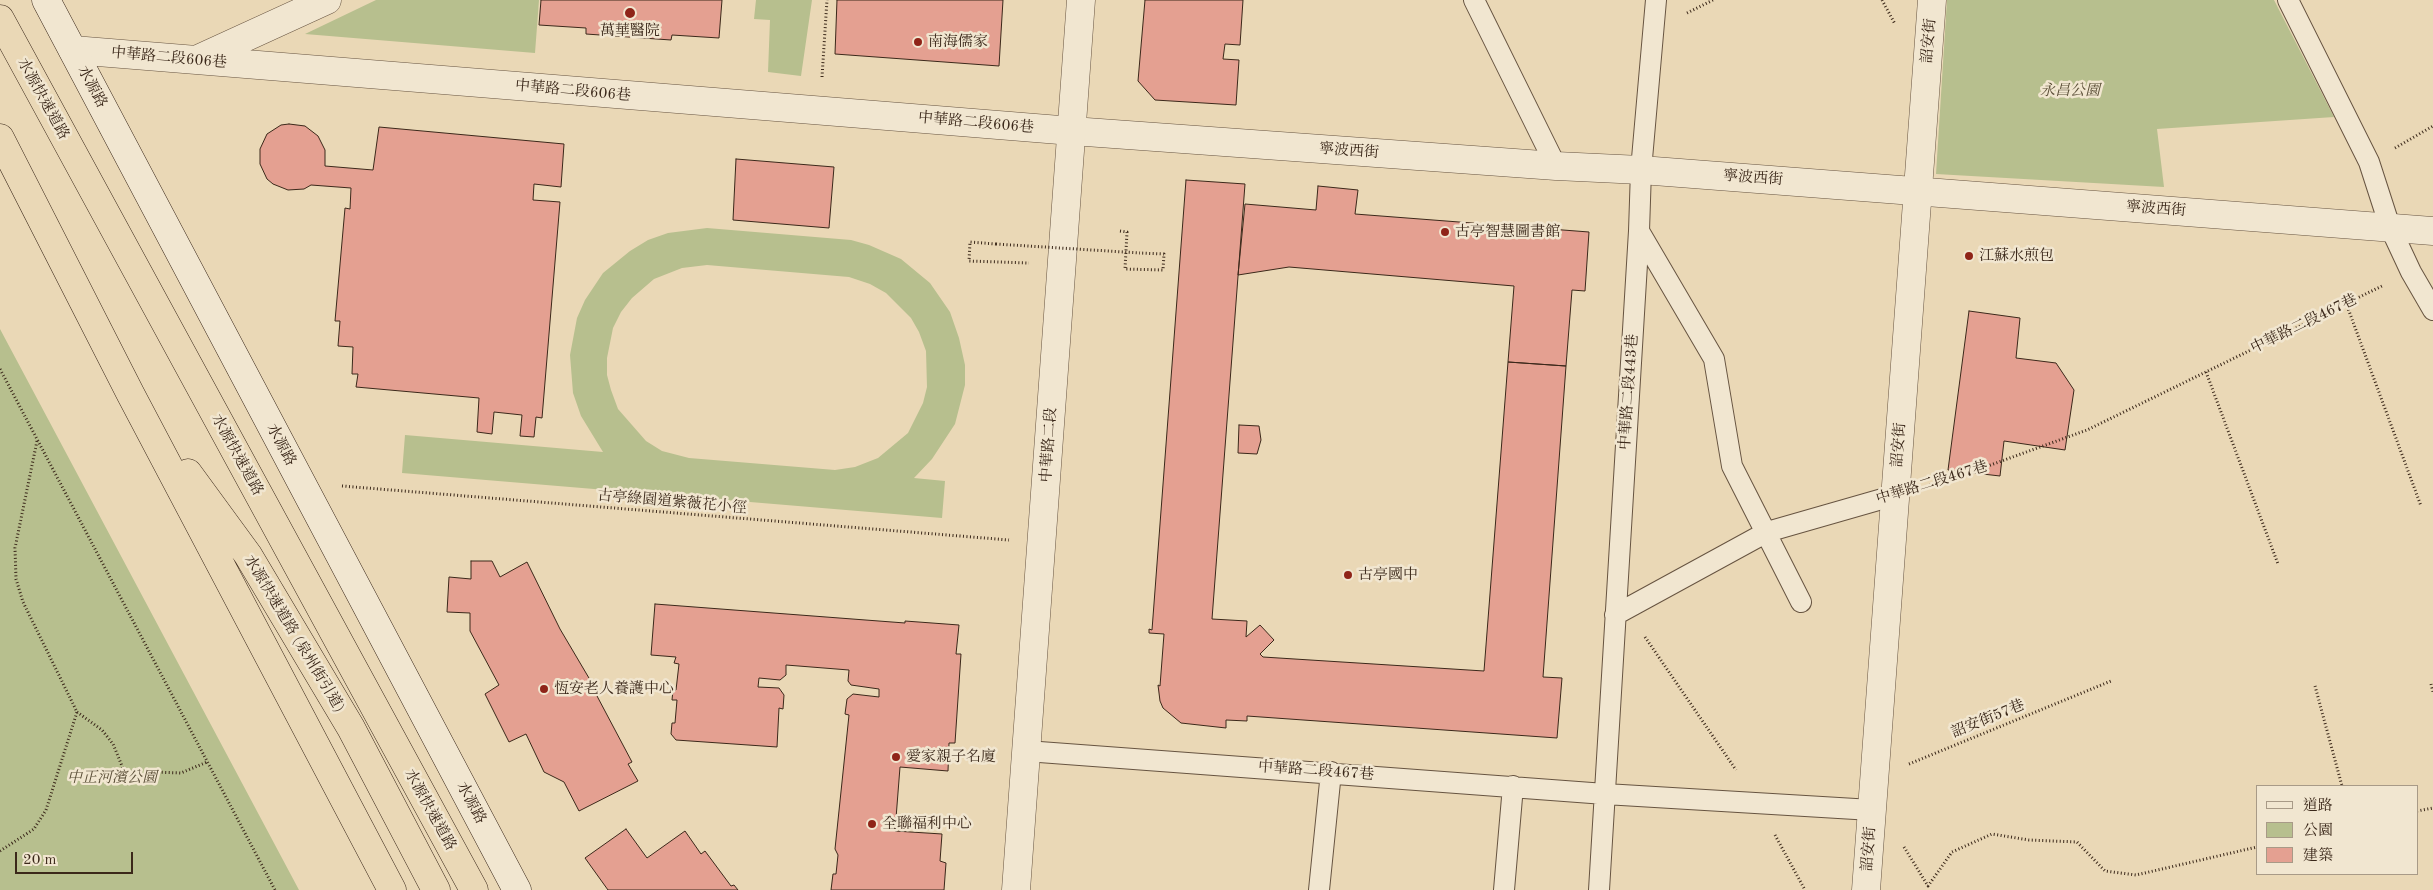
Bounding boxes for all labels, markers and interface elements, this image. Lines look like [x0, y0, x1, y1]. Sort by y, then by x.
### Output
marker: 萬華醫院 [623, 6, 637, 20]
street label: 詔安街 [1918, 18, 1940, 64]
place label: 萬華醫院 [600, 22, 660, 40]
place label: 南海儒家 [928, 33, 988, 51]
marker: 南海儒家 [912, 36, 924, 48]
street label: 中華路二段606巷 [110, 44, 228, 72]
street label: 水源快速道路 [13, 55, 73, 143]
street label: 水源路 [73, 63, 111, 111]
street label: 中華路二段606巷 [514, 77, 632, 105]
park label: 永昌公園 [2040, 82, 2100, 100]
street label: 中華路二段606巷 [917, 109, 1035, 137]
street label: 寧波西街 [1318, 140, 1380, 162]
street label: 寧波西街 [1722, 167, 1784, 189]
street label: 寧波西街 [2125, 198, 2187, 220]
place label: 古亭智慧圖書館 [1455, 223, 1560, 241]
marker: 古亭智慧圖書館 [1439, 226, 1451, 238]
place label: 江蘇水煎包 [1979, 247, 2054, 265]
marker: 江蘇水煎包 [1963, 250, 1975, 262]
street label: 中華路二段467巷 [2248, 290, 2360, 358]
street label: 中華路二段443巷 [1616, 333, 1642, 451]
street label: 中華路二段 [1037, 407, 1061, 483]
street label: 水源快速道路 [207, 411, 267, 499]
street label: 水源路 [262, 421, 300, 469]
street label: 詔安街 [1888, 422, 1910, 468]
street label: 中華路二段467巷 [1874, 457, 1990, 509]
street label: 古亭綠園道紫薇花小徑 [597, 486, 747, 518]
street label: 水源快速道路 (泉州街引道) [240, 552, 348, 716]
place label: 古亭國中 [1358, 566, 1418, 584]
marker: 古亭國中 [1342, 569, 1354, 581]
place label: 恆安老人養護中心 [554, 680, 674, 698]
marker: 恆安老人養護中心 [538, 683, 550, 695]
street label: 詔安街57巷 [1949, 696, 2027, 742]
place label: 愛家親子名廈 [906, 748, 996, 766]
marker: 愛家親子名廈 [890, 751, 902, 763]
street label: 中華路二段467巷 [1257, 758, 1375, 784]
street label: 水源快速道路 [400, 766, 460, 854]
park label: 中正河濱公園 [67, 769, 157, 787]
street label: 水源路 [452, 779, 490, 827]
legend [2256, 785, 2418, 875]
text: 道路 [2303, 799, 2333, 814]
place label: 全聯福利中心 [882, 815, 972, 833]
marker: 全聯福利中心 [866, 818, 878, 830]
text: 公園 [2303, 824, 2333, 839]
street label: 詔安街 [1858, 826, 1880, 872]
scale bar [18, 842, 135, 874]
text: 建築 [2303, 849, 2333, 864]
text: 20 m [23, 853, 57, 868]

